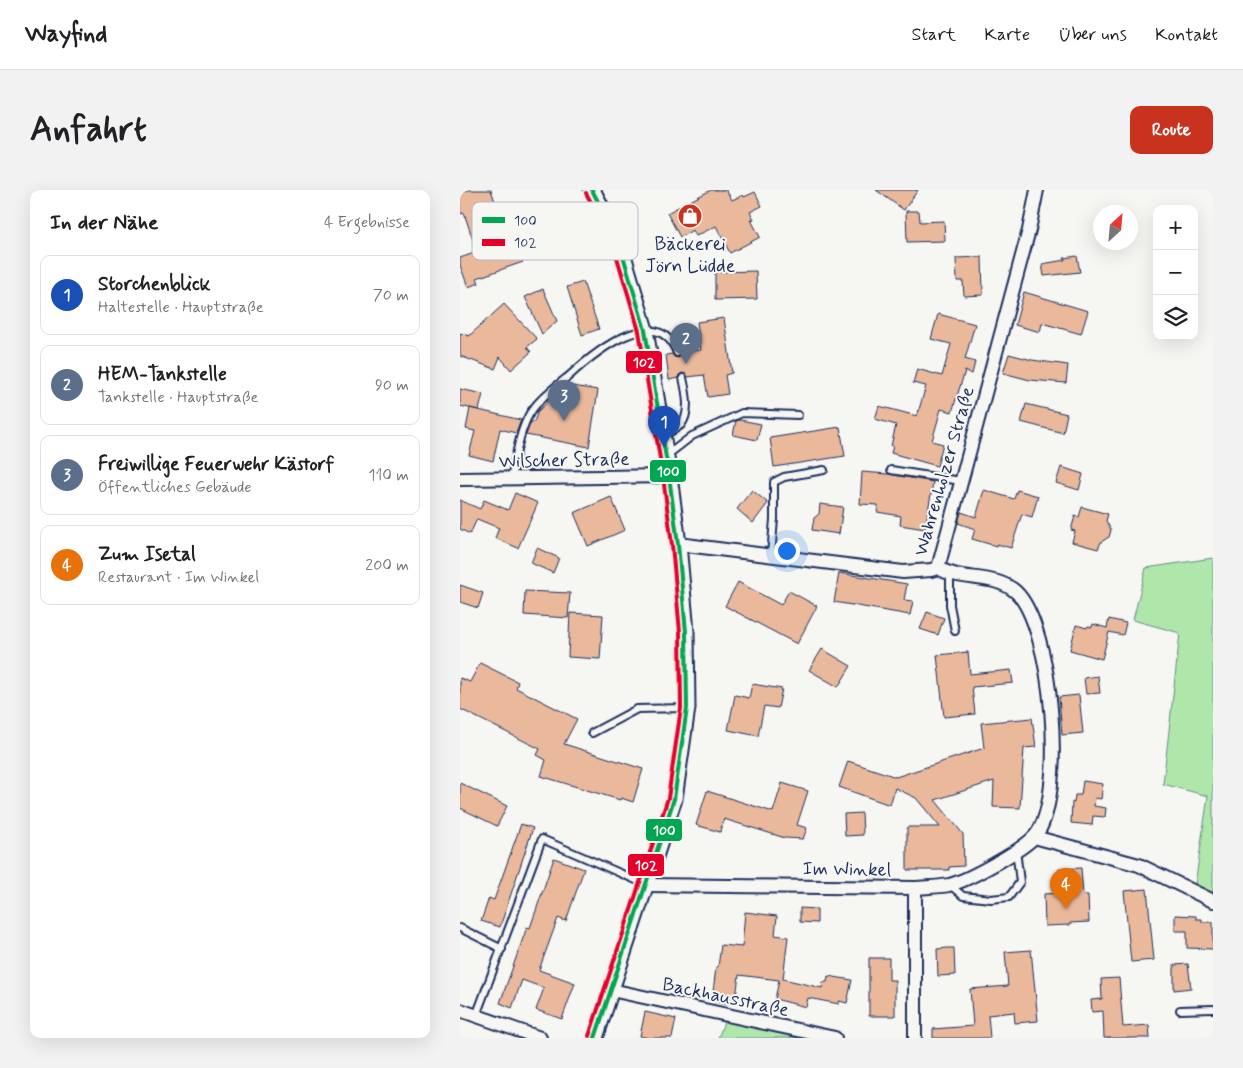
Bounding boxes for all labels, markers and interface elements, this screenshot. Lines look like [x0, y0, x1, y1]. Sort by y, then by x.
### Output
text: Wayfind [25, 19, 107, 50]
text: Start [912, 23, 956, 47]
text: Karte [984, 23, 1030, 47]
text: Über uns [1058, 23, 1127, 47]
text: Kontakt [1155, 23, 1218, 47]
button: Route [1130, 106, 1213, 154]
text: Anfahrt [30, 107, 147, 153]
legend [472, 202, 638, 260]
shop icon: Bäckerei Jörn Lüdde [677, 203, 703, 229]
north arrow [1093, 205, 1138, 250]
map controls [1153, 205, 1198, 340]
button: + [1153, 205, 1198, 250]
text: In der Nähe [50, 209, 158, 237]
text: 4 Ergebnisse [324, 212, 410, 233]
text: 100 [514, 212, 537, 230]
place label: Bäckerei Jörn Lüdde [645, 232, 735, 279]
text: 102 [514, 234, 537, 252]
button: − [1153, 250, 1198, 295]
text: Storchenblick [98, 272, 210, 297]
text: 1 [63, 285, 71, 306]
text: 70 m [373, 285, 409, 306]
button: layers [1153, 295, 1198, 340]
text: Haltestelle · Hauptstraße [98, 297, 264, 318]
pin: 2 [670, 323, 702, 364]
line badge: 102 [625, 350, 663, 374]
text: 102 [633, 354, 656, 372]
text: HEM-Tankstelle [98, 362, 227, 387]
text: 2 [63, 375, 71, 396]
text: 90 m [375, 375, 409, 396]
pin: 3 [548, 380, 580, 421]
street label: Wahrenholzer Straße [908, 384, 981, 559]
text: Tankstelle · Hauptstraße [98, 387, 258, 408]
pin: 1 [648, 406, 680, 447]
street label: Wilscher Straße [498, 447, 630, 474]
text: Freiwillige Feuerwehr Kästorf [98, 452, 334, 477]
line badge: 100 [649, 459, 687, 483]
text: 100 [657, 463, 679, 481]
text: 3 [63, 465, 71, 486]
text: 110 m [368, 465, 409, 486]
text: Öffentliches Gebäude [98, 477, 252, 498]
your location [774, 538, 800, 564]
text: Zum Isetal [98, 542, 196, 567]
text: 4 [62, 555, 72, 576]
text: 200 m [365, 555, 409, 576]
text: Restaurant · Im Winkel [98, 567, 259, 588]
line badge: 100 [645, 818, 683, 842]
text: 100 [653, 822, 675, 840]
line badge: 102 [627, 853, 665, 877]
street label: Im Winkel [802, 856, 892, 883]
text: 102 [635, 857, 658, 875]
pin: 4 [1050, 868, 1082, 909]
street label: Backhausstraße [660, 972, 791, 1023]

